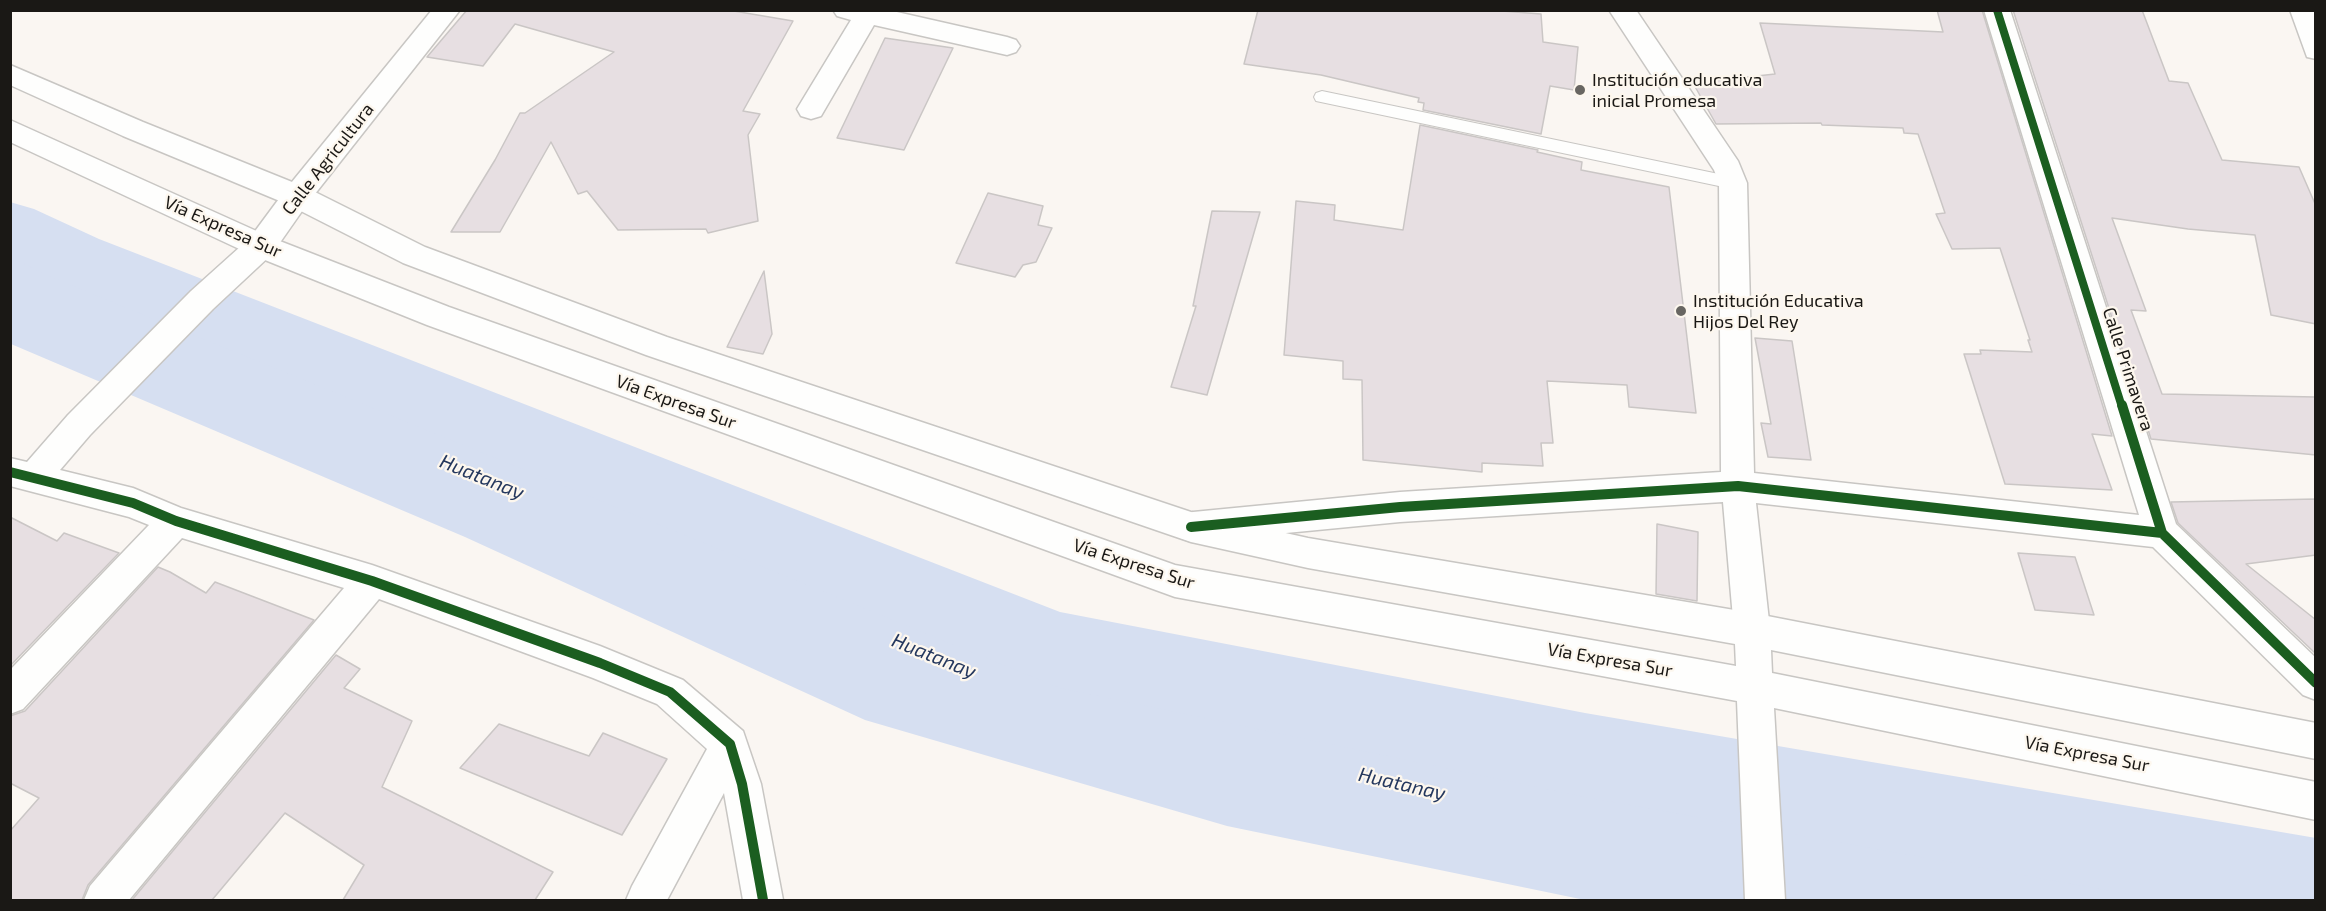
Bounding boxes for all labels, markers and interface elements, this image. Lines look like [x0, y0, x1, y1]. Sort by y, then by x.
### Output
place label: Institución educativa inicial Promesa [1592, 69, 1762, 112]
marker: Institución educativa inicial Promesa [1573, 83, 1587, 97]
street label: Calle Agricultura [278, 99, 378, 219]
street label: Vía Expresa Sur [161, 191, 285, 263]
place label: Institución Educativa Hijos Del Rey [1693, 290, 1864, 332]
marker: Institución Educativa Hijos Del Rey [1674, 304, 1688, 318]
street label: Calle Primavera [2098, 304, 2158, 434]
street label: Vía Expresa Sur [613, 370, 739, 434]
water label: Huatanay [436, 449, 528, 505]
street label: Vía Expresa Sur [1070, 534, 1198, 594]
water label: Huatanay [888, 628, 980, 684]
street label: Vía Expresa Sur [1546, 638, 1674, 682]
street label: Vía Expresa Sur [2023, 731, 2151, 777]
water label: Huatanay [1356, 762, 1448, 806]

